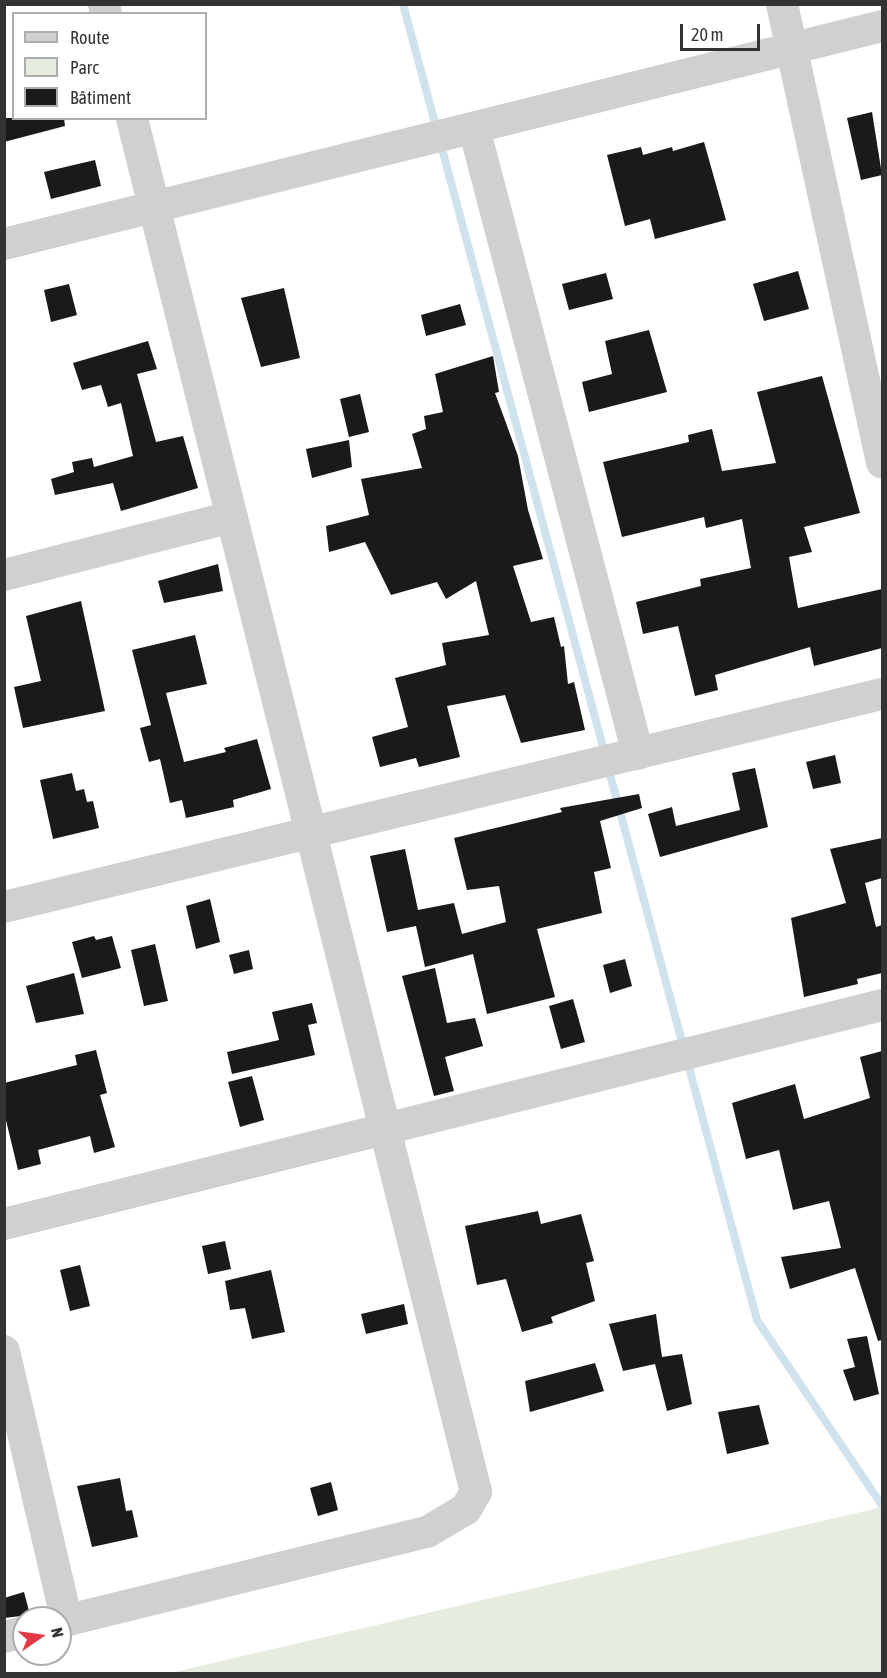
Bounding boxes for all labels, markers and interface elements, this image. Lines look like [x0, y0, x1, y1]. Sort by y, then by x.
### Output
legend [12, 12, 207, 120]
scale bar [683, 12, 762, 50]
text: 20 m [691, 24, 723, 45]
text: Route [70, 27, 109, 48]
text: Parc [70, 57, 99, 78]
text: Bâtiment [70, 87, 131, 108]
north arrow [12, 1606, 72, 1666]
text: N [48, 1626, 67, 1639]

